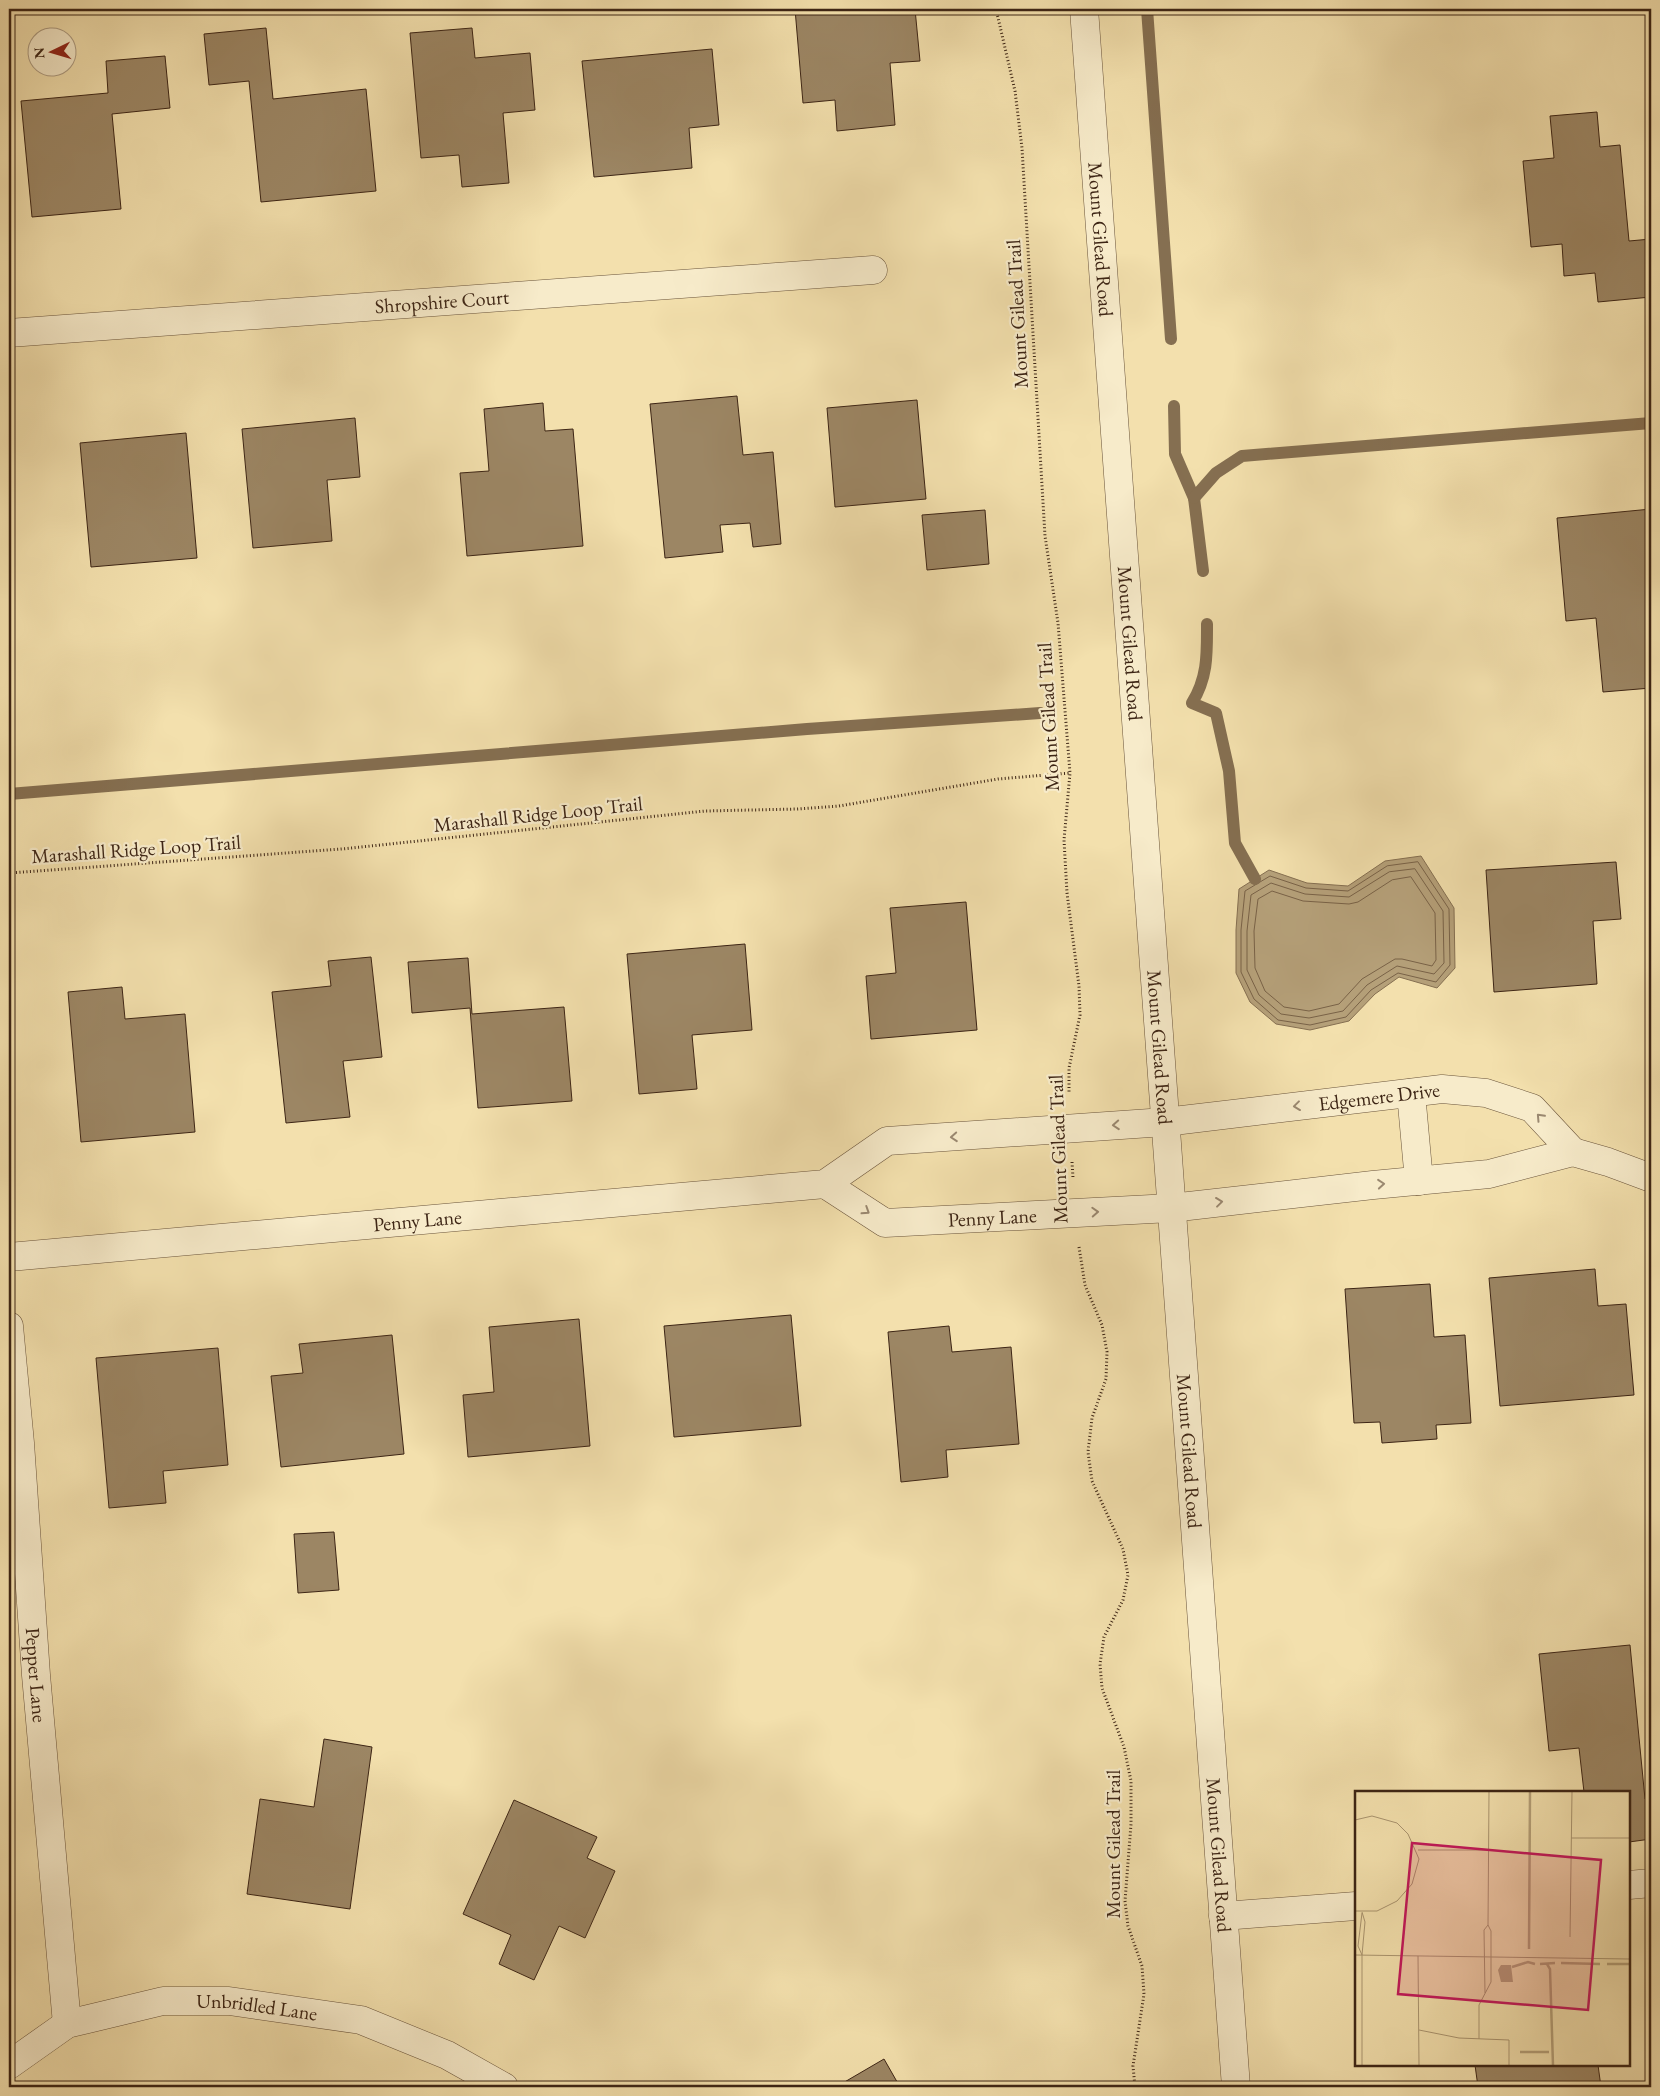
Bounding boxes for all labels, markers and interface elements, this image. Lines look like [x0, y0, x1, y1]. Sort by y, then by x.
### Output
north arrow [28, 28, 78, 78]
text: N [30, 46, 49, 60]
street label: Mount Gilead Road [1082, 161, 1120, 319]
street label: Mount Gilead Trail [1000, 239, 1034, 389]
street label: Shropshire Court [374, 284, 511, 319]
street label: Mount Gilead Road [1112, 565, 1149, 722]
street label: Mount Gilead Trail [1031, 642, 1065, 792]
street label: Marashall Ridge Loop Trail [432, 790, 644, 838]
street label: Marashall Ridge Loop Trail [30, 829, 242, 869]
street label: Mount Gilead Road [1141, 969, 1179, 1126]
street label: Mount Gilead Trail [1042, 1074, 1074, 1224]
street label: Edgemere Drive [1317, 1076, 1441, 1117]
one-way arrow [1293, 1100, 1301, 1111]
one-way arrow [1537, 1113, 1546, 1122]
one-way arrow [1112, 1120, 1120, 1131]
one-way arrow [950, 1131, 958, 1142]
one-way arrow [1377, 1179, 1385, 1190]
one-way arrow [1216, 1197, 1224, 1208]
street label: Penny Lane [947, 1202, 1038, 1233]
street label: Penny Lane [372, 1204, 463, 1237]
one-way arrow [860, 1205, 870, 1214]
one-way arrow [1091, 1207, 1099, 1218]
street label: Mount Gilead Road [1171, 1373, 1208, 1530]
street label: Pepper Lane [20, 1627, 53, 1724]
street label: Mount Gilead Trail [1100, 1769, 1126, 1918]
street label: Mount Gilead Road [1200, 1777, 1238, 1934]
inset map [1355, 1791, 1630, 2066]
street label: Unbridled Lane [196, 1988, 319, 2027]

